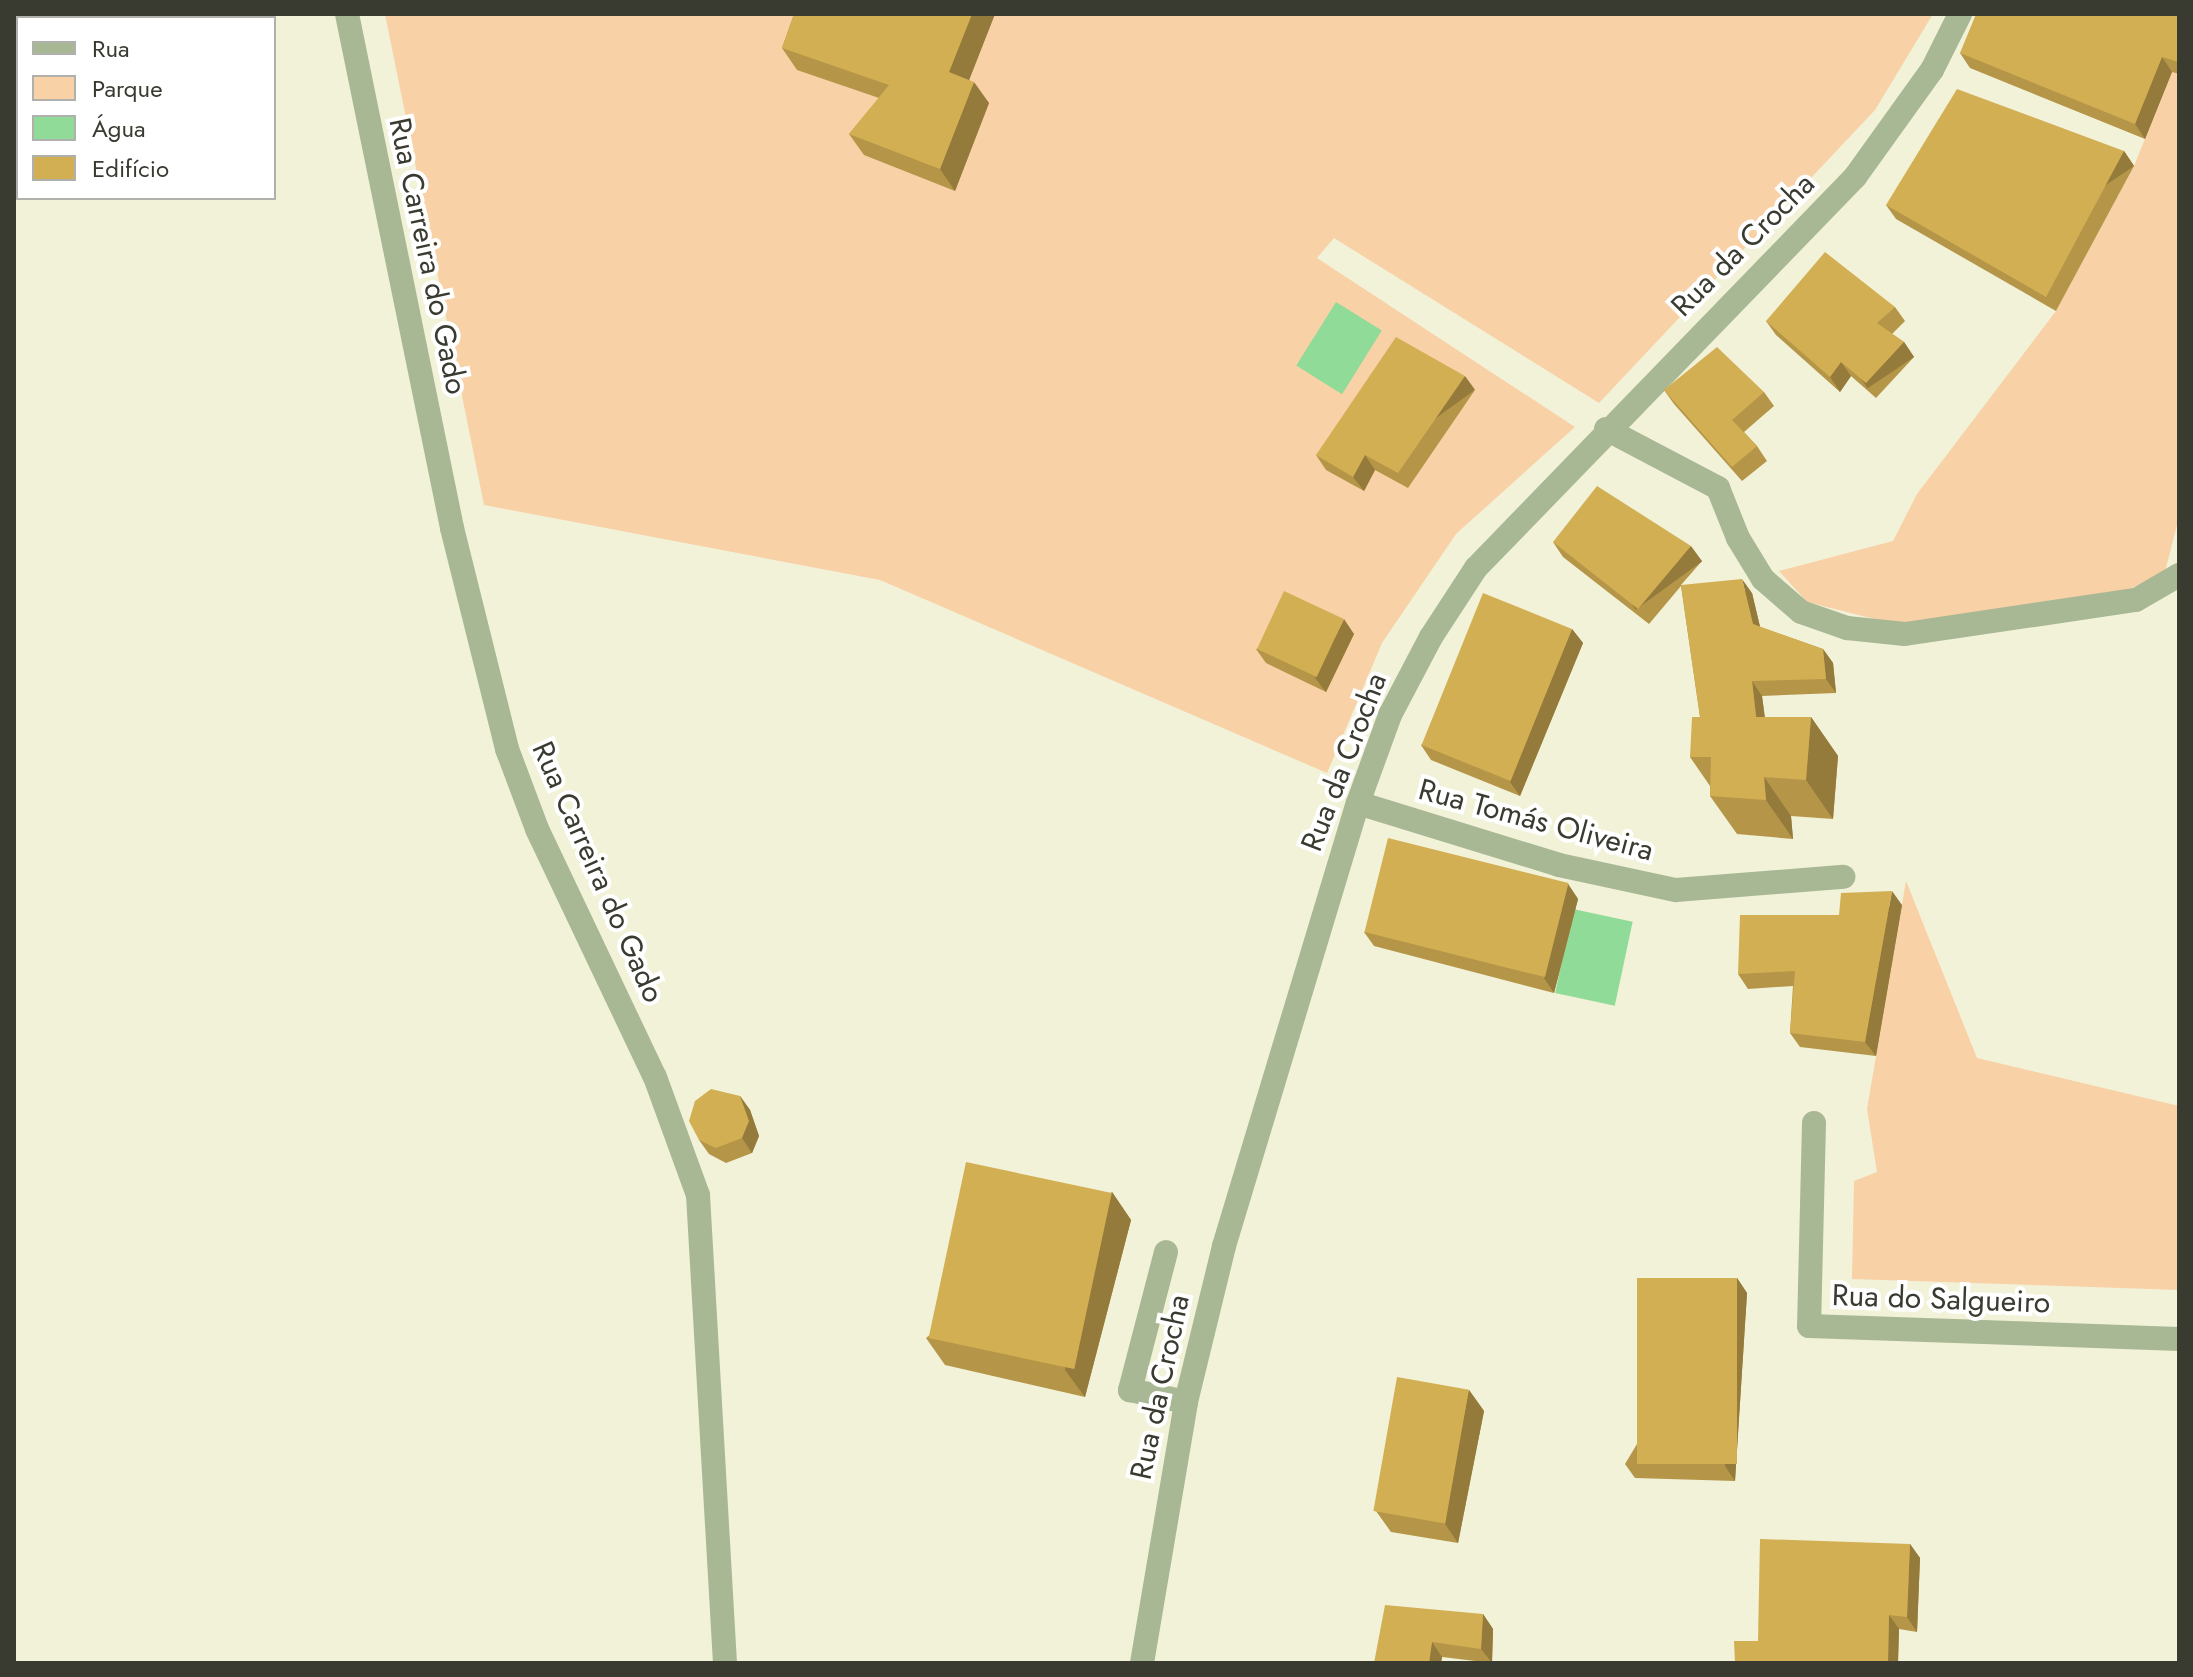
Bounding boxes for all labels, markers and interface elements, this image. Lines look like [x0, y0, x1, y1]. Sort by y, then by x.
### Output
legend [16, 16, 276, 200]
text: Rua [92, 31, 130, 66]
text: Parque [92, 71, 163, 106]
text: Água [92, 111, 146, 146]
street label: Rua Carreira do Gado [381, 114, 475, 398]
text: Edifício [92, 151, 169, 186]
street label: Rua da Crocha [1664, 166, 1822, 324]
street label: Rua da Crocha [1294, 668, 1394, 856]
street label: Rua Carreira do Gado [524, 736, 672, 1008]
street label: Rua Tomás Oliveira [1415, 771, 1657, 869]
street label: Rua do Salgueiro [1831, 1277, 2051, 1321]
street label: Rua da Crocha [1123, 1291, 1197, 1483]

